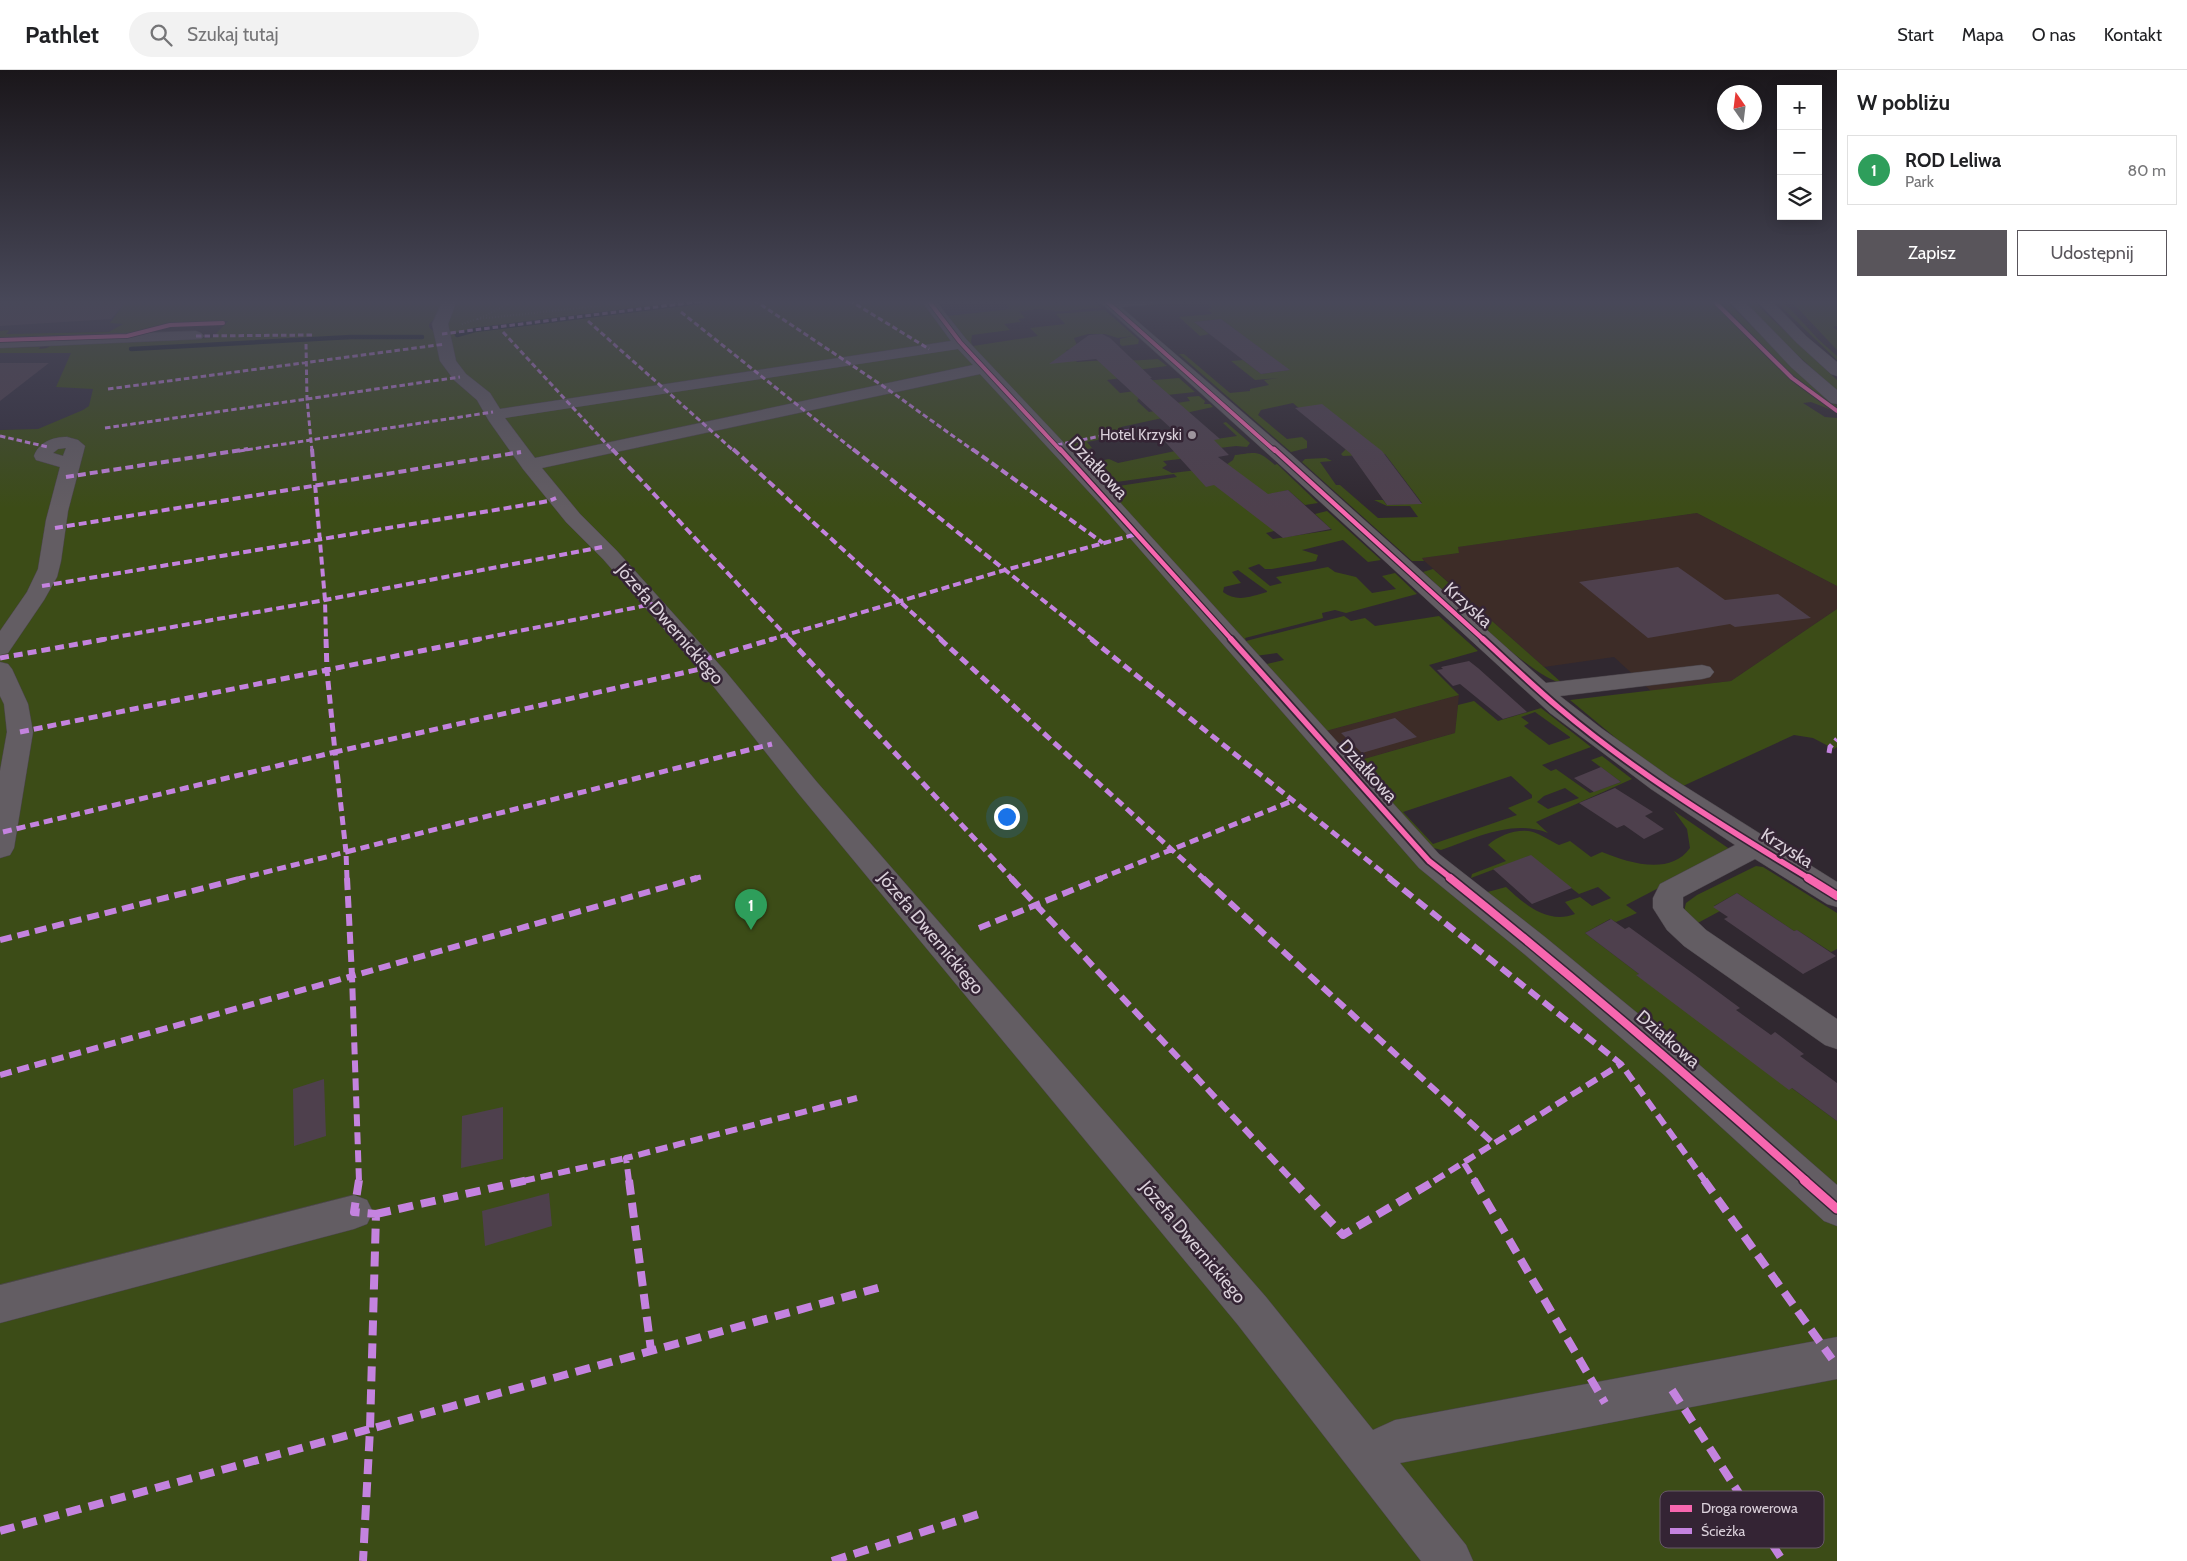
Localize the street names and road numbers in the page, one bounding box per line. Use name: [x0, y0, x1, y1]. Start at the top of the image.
street label: Działkowa: [1064, 432, 1133, 504]
street label: Józefa Dwernickiego: [611, 558, 729, 689]
street label: Krzyska: [1439, 578, 1497, 633]
street label: Działkowa: [1334, 735, 1402, 807]
street label: Krzyska: [1757, 823, 1817, 873]
street label: Józefa Dwernickiego: [873, 867, 989, 999]
street label: Działkowa: [1632, 1005, 1705, 1073]
street label: Józefa Dwernickiego: [1135, 1176, 1251, 1308]

